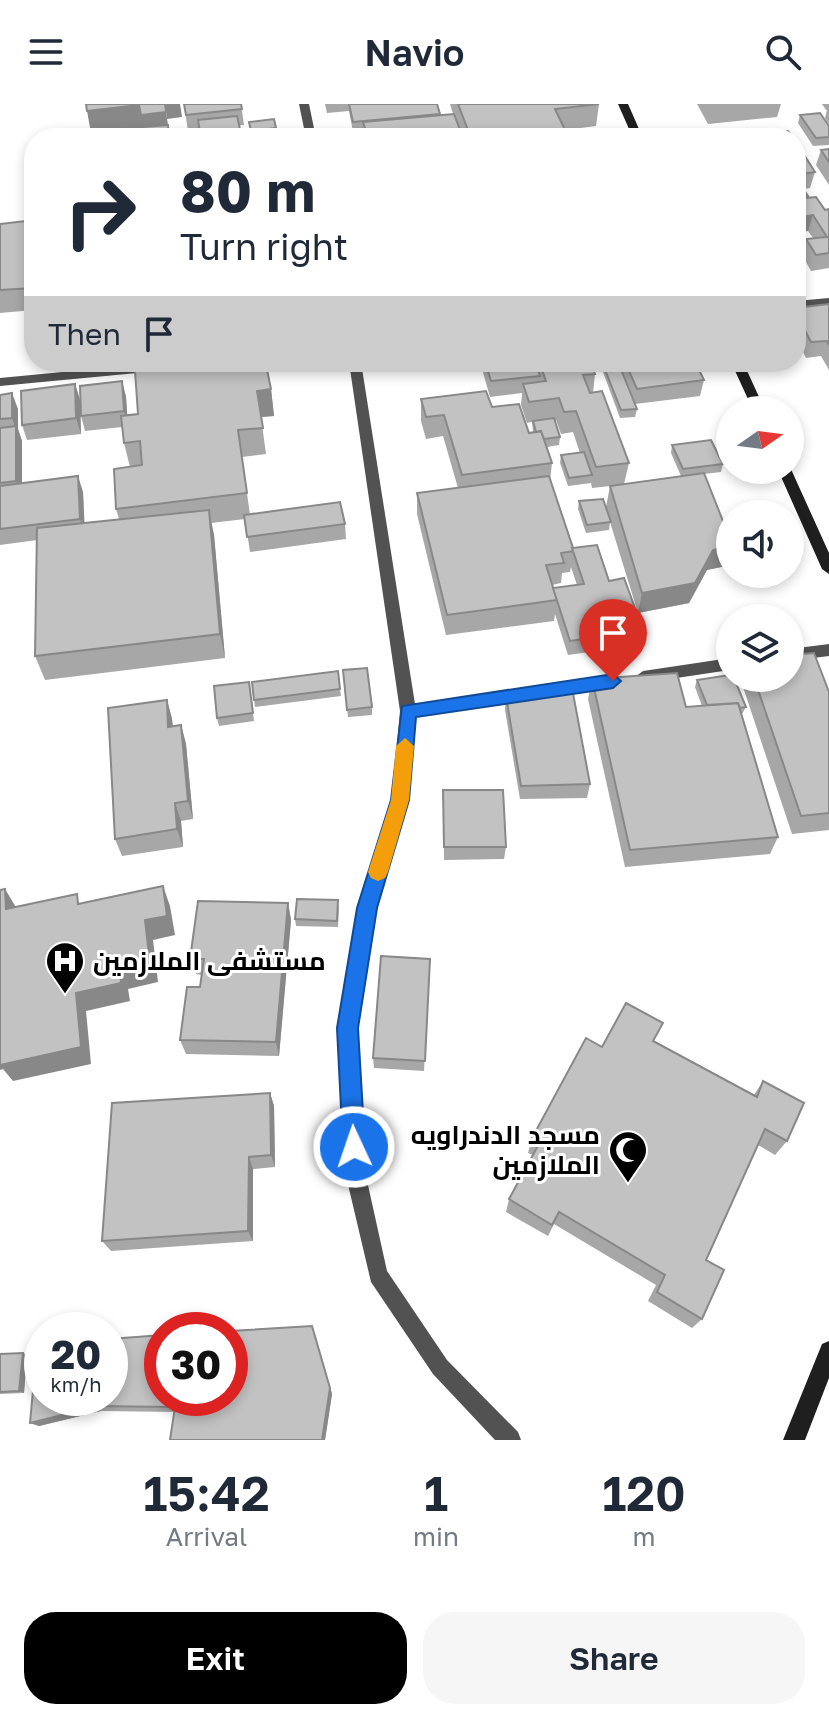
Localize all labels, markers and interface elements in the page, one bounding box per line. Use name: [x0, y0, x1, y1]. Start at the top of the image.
icon: menu: [24, 30, 68, 74]
icon: search: [761, 30, 805, 74]
text: Navio: [365, 31, 464, 74]
text: 80 m: [180, 157, 315, 224]
icon: right: [48, 160, 152, 264]
text: Turn right: [180, 225, 348, 268]
icon: arrive: [137, 312, 181, 356]
text: Then: [48, 316, 121, 352]
north arrow: [716, 396, 804, 484]
map controls: [716, 396, 804, 692]
button: sound: [716, 500, 804, 588]
pin: [579, 599, 647, 681]
button: layers: [716, 604, 804, 692]
icon: arrive: [591, 611, 635, 655]
hospital icon: مستشفى الملازمين: [44, 940, 86, 995]
place label: مستشفى الملازمين: [93, 945, 326, 977]
position arrow: [312, 1105, 396, 1189]
place label: مسجد الدندراويه الملازمين: [411, 1119, 600, 1181]
mosque icon: مسجد الدندراويه الملازمين: [607, 1129, 649, 1184]
speed limit sign: 30: [144, 1312, 248, 1416]
text: 20: [51, 1330, 101, 1378]
text: km/h: [51, 1372, 101, 1396]
text: 15:42: [143, 1464, 270, 1522]
text: 1: [424, 1464, 448, 1522]
text: 120: [602, 1464, 686, 1522]
text: Arrival: [166, 1521, 247, 1552]
text: min: [413, 1521, 459, 1552]
text: m: [632, 1521, 655, 1552]
button: Exit: [24, 1612, 407, 1704]
button: Share: [423, 1612, 805, 1704]

